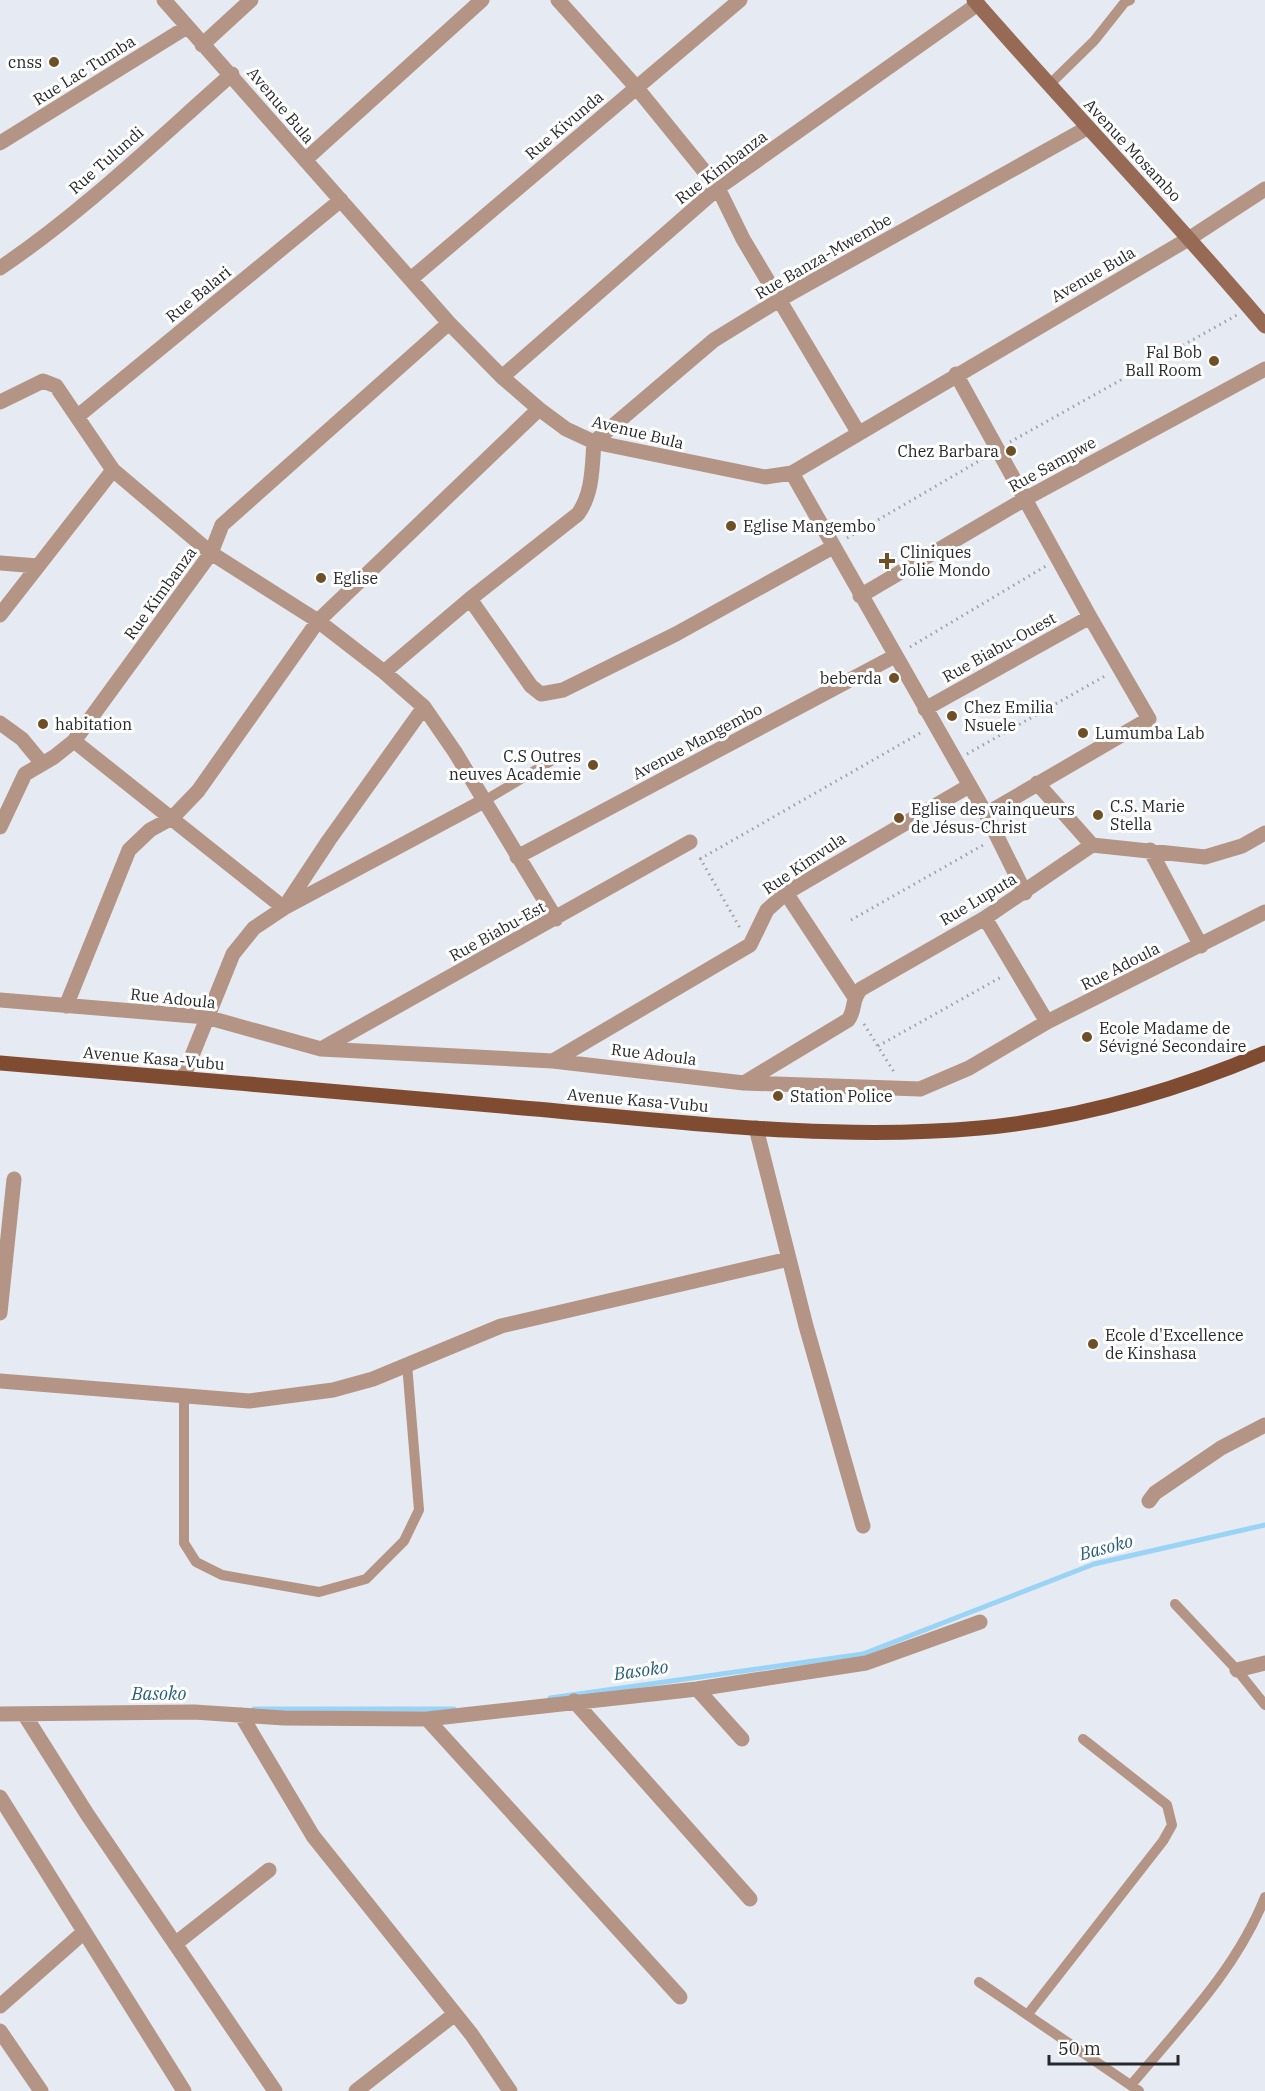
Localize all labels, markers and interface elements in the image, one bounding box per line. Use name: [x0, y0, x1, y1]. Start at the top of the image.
street label: Rue Lac Tumba: [29, 30, 139, 109]
place label: cnss: [8, 52, 42, 72]
marker: cnss: [47, 55, 61, 69]
street label: Avenue Bula: [243, 63, 319, 148]
street label: Rue Kivunda: [521, 86, 608, 164]
street label: Avenue Mosambo: [1080, 94, 1186, 206]
street label: Rue Tulundi: [65, 122, 147, 198]
street label: Rue Kimbanza: [671, 126, 771, 208]
street label: Rue Banza-Mwembe: [751, 209, 895, 303]
street label: Avenue Bula: [1047, 242, 1139, 306]
street label: Rue Balari: [161, 262, 235, 326]
place label: Fal Bob Ball Room: [1125, 342, 1202, 380]
marker: Fal Bob Ball Room: [1207, 354, 1221, 368]
street label: Avenue Bula: [590, 411, 686, 453]
street label: Rue Sampwe: [1005, 432, 1099, 496]
place label: Chez Barbara: [897, 441, 999, 461]
marker: Chez Barbara: [1004, 444, 1018, 458]
place label: Eglise Mangembo: [743, 516, 876, 536]
marker: Eglise Mangembo: [724, 519, 738, 533]
street label: Rue Kimbanza: [120, 542, 201, 643]
place label: Cliniques Jolie Mondo: [900, 542, 990, 580]
marker: Cliniques Jolie Mondo: [878, 552, 896, 570]
place label: Eglise: [333, 568, 378, 588]
marker: Eglise: [314, 571, 328, 585]
street label: Rue Biabu-Ouest: [939, 607, 1060, 686]
place label: beberda: [820, 668, 882, 688]
marker: beberda: [887, 671, 901, 685]
place label: Chez Emilia Nsuele: [964, 697, 1054, 735]
street label: Avenue Mangembo: [629, 698, 765, 784]
marker: Chez Emilia Nsuele: [945, 709, 959, 723]
place label: habitation: [55, 714, 132, 734]
marker: habitation: [36, 717, 50, 731]
place label: Lumumba Lab: [1095, 723, 1204, 743]
marker: Lumumba Lab: [1076, 726, 1090, 740]
place label: C.S Outres neuves Academie: [449, 746, 581, 784]
marker: C.S Outres neuves Academie: [586, 758, 600, 772]
place label: C.S. Marie Stella: [1110, 796, 1185, 834]
place label: Eglise des vainqueurs de Jésus-Christ: [911, 799, 1075, 837]
marker: C.S. Marie Stella: [1091, 808, 1105, 822]
marker: Eglise des vainqueurs de Jésus-Christ: [892, 811, 906, 825]
street label: Rue Kimvula: [759, 828, 850, 898]
street label: Rue Luputa: [936, 868, 1020, 930]
street label: Rue Biabu-Est: [446, 896, 549, 966]
street label: Rue Adoula: [1077, 937, 1163, 994]
street label: Rue Adoula: [129, 984, 217, 1012]
place label: Ecole Madame de Sévigné Secondaire: [1099, 1018, 1246, 1056]
marker: Ecole Madame de Sévigné Secondaire: [1080, 1030, 1094, 1044]
street label: Rue Adoula: [610, 1039, 698, 1069]
street label: Avenue Kasa-Vubu: [82, 1042, 226, 1074]
street label: Avenue Kasa-Vubu: [566, 1084, 710, 1116]
place label: Station Police: [790, 1086, 893, 1106]
marker: Station Police: [771, 1089, 785, 1103]
place label: Ecole d'Excellence de Kinshasa: [1105, 1325, 1244, 1363]
marker: Ecole d'Excellence de Kinshasa: [1086, 1337, 1100, 1351]
water label: Basoko: [1076, 1529, 1136, 1565]
water label: Basoko: [611, 1655, 670, 1685]
water label: Basoko: [131, 1682, 187, 1705]
scale bar: [1049, 2028, 1178, 2066]
text: 50 m: [1058, 2037, 1101, 2060]

